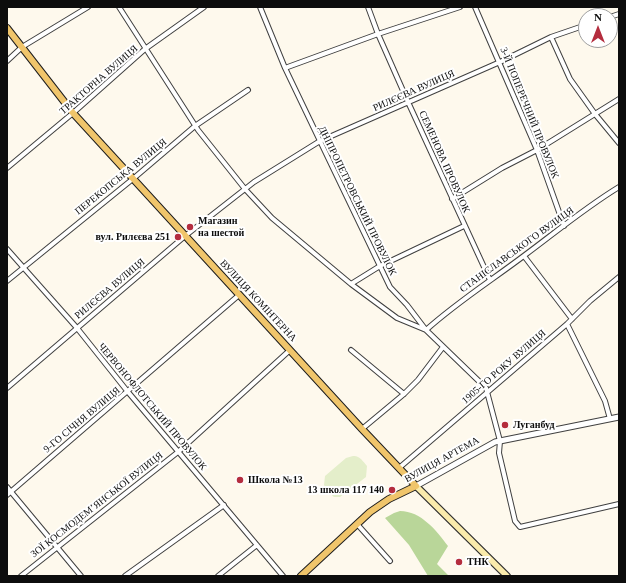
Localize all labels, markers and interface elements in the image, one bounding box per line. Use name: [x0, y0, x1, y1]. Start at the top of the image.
north arrow: [578, 8, 618, 48]
text: N: [594, 11, 602, 23]
street label: ТРАКТОРНА ВУЛИЦЯ: [57, 43, 141, 117]
street label: 3-Й ПОПЕРЕЧНИЙ ПРОВУЛОК: [497, 45, 561, 181]
street label: РИЛЄЄВА ВУЛИЦЯ: [371, 68, 457, 114]
street label: СЕМЕНОВА ПРОВУЛОК: [416, 109, 472, 215]
street label: ДНІПРОПЕТРОВСЬКИЙ ПРОВУЛОК: [315, 124, 399, 278]
street label: ПЕРЕКОПСЬКА ВУЛИЦЯ: [73, 136, 169, 218]
street label: СТАНІСЛАВСЬКОГО ВУЛИЦЯ: [458, 205, 576, 295]
place label: Магазин на шестой: [198, 215, 244, 238]
marker: Магазин на шестой: [185, 222, 195, 232]
place label: вул. Рилєєва 251: [96, 231, 170, 243]
marker: вул. Рилєєва 251: [173, 232, 183, 242]
street label: РИЛЄЄВА ВУЛИЦЯ: [72, 256, 148, 322]
street label: ВУЛИЦЯ КОМІНТЕРНА: [217, 258, 299, 344]
street label: 1905-ГО РОКУ ВУЛИЦЯ: [460, 327, 548, 407]
street label: ЧЕРВОНОФЛОТСЬКИЙ ПРОВУЛОК: [95, 341, 209, 473]
street label: 9-ГО СІЧНЯ ВУЛИЦЯ: [41, 384, 123, 456]
place label: Луганбуд: [513, 419, 555, 431]
marker: Луганбуд: [500, 420, 510, 430]
street label: ВУЛИЦЯ АРТЕМА: [403, 435, 481, 485]
street label: ЗОЇ КОСМОДЕМ’ЯНСЬКОЇ ВУЛИЦЯ: [28, 450, 166, 560]
place label: Школа №13: [248, 474, 303, 486]
marker: Школа №13: [235, 475, 245, 485]
place label: 13 школа 117 140: [308, 484, 384, 496]
marker: 13 школа 117 140: [387, 485, 397, 495]
place label: ТНК: [467, 556, 489, 568]
marker: ТНК: [454, 557, 464, 567]

